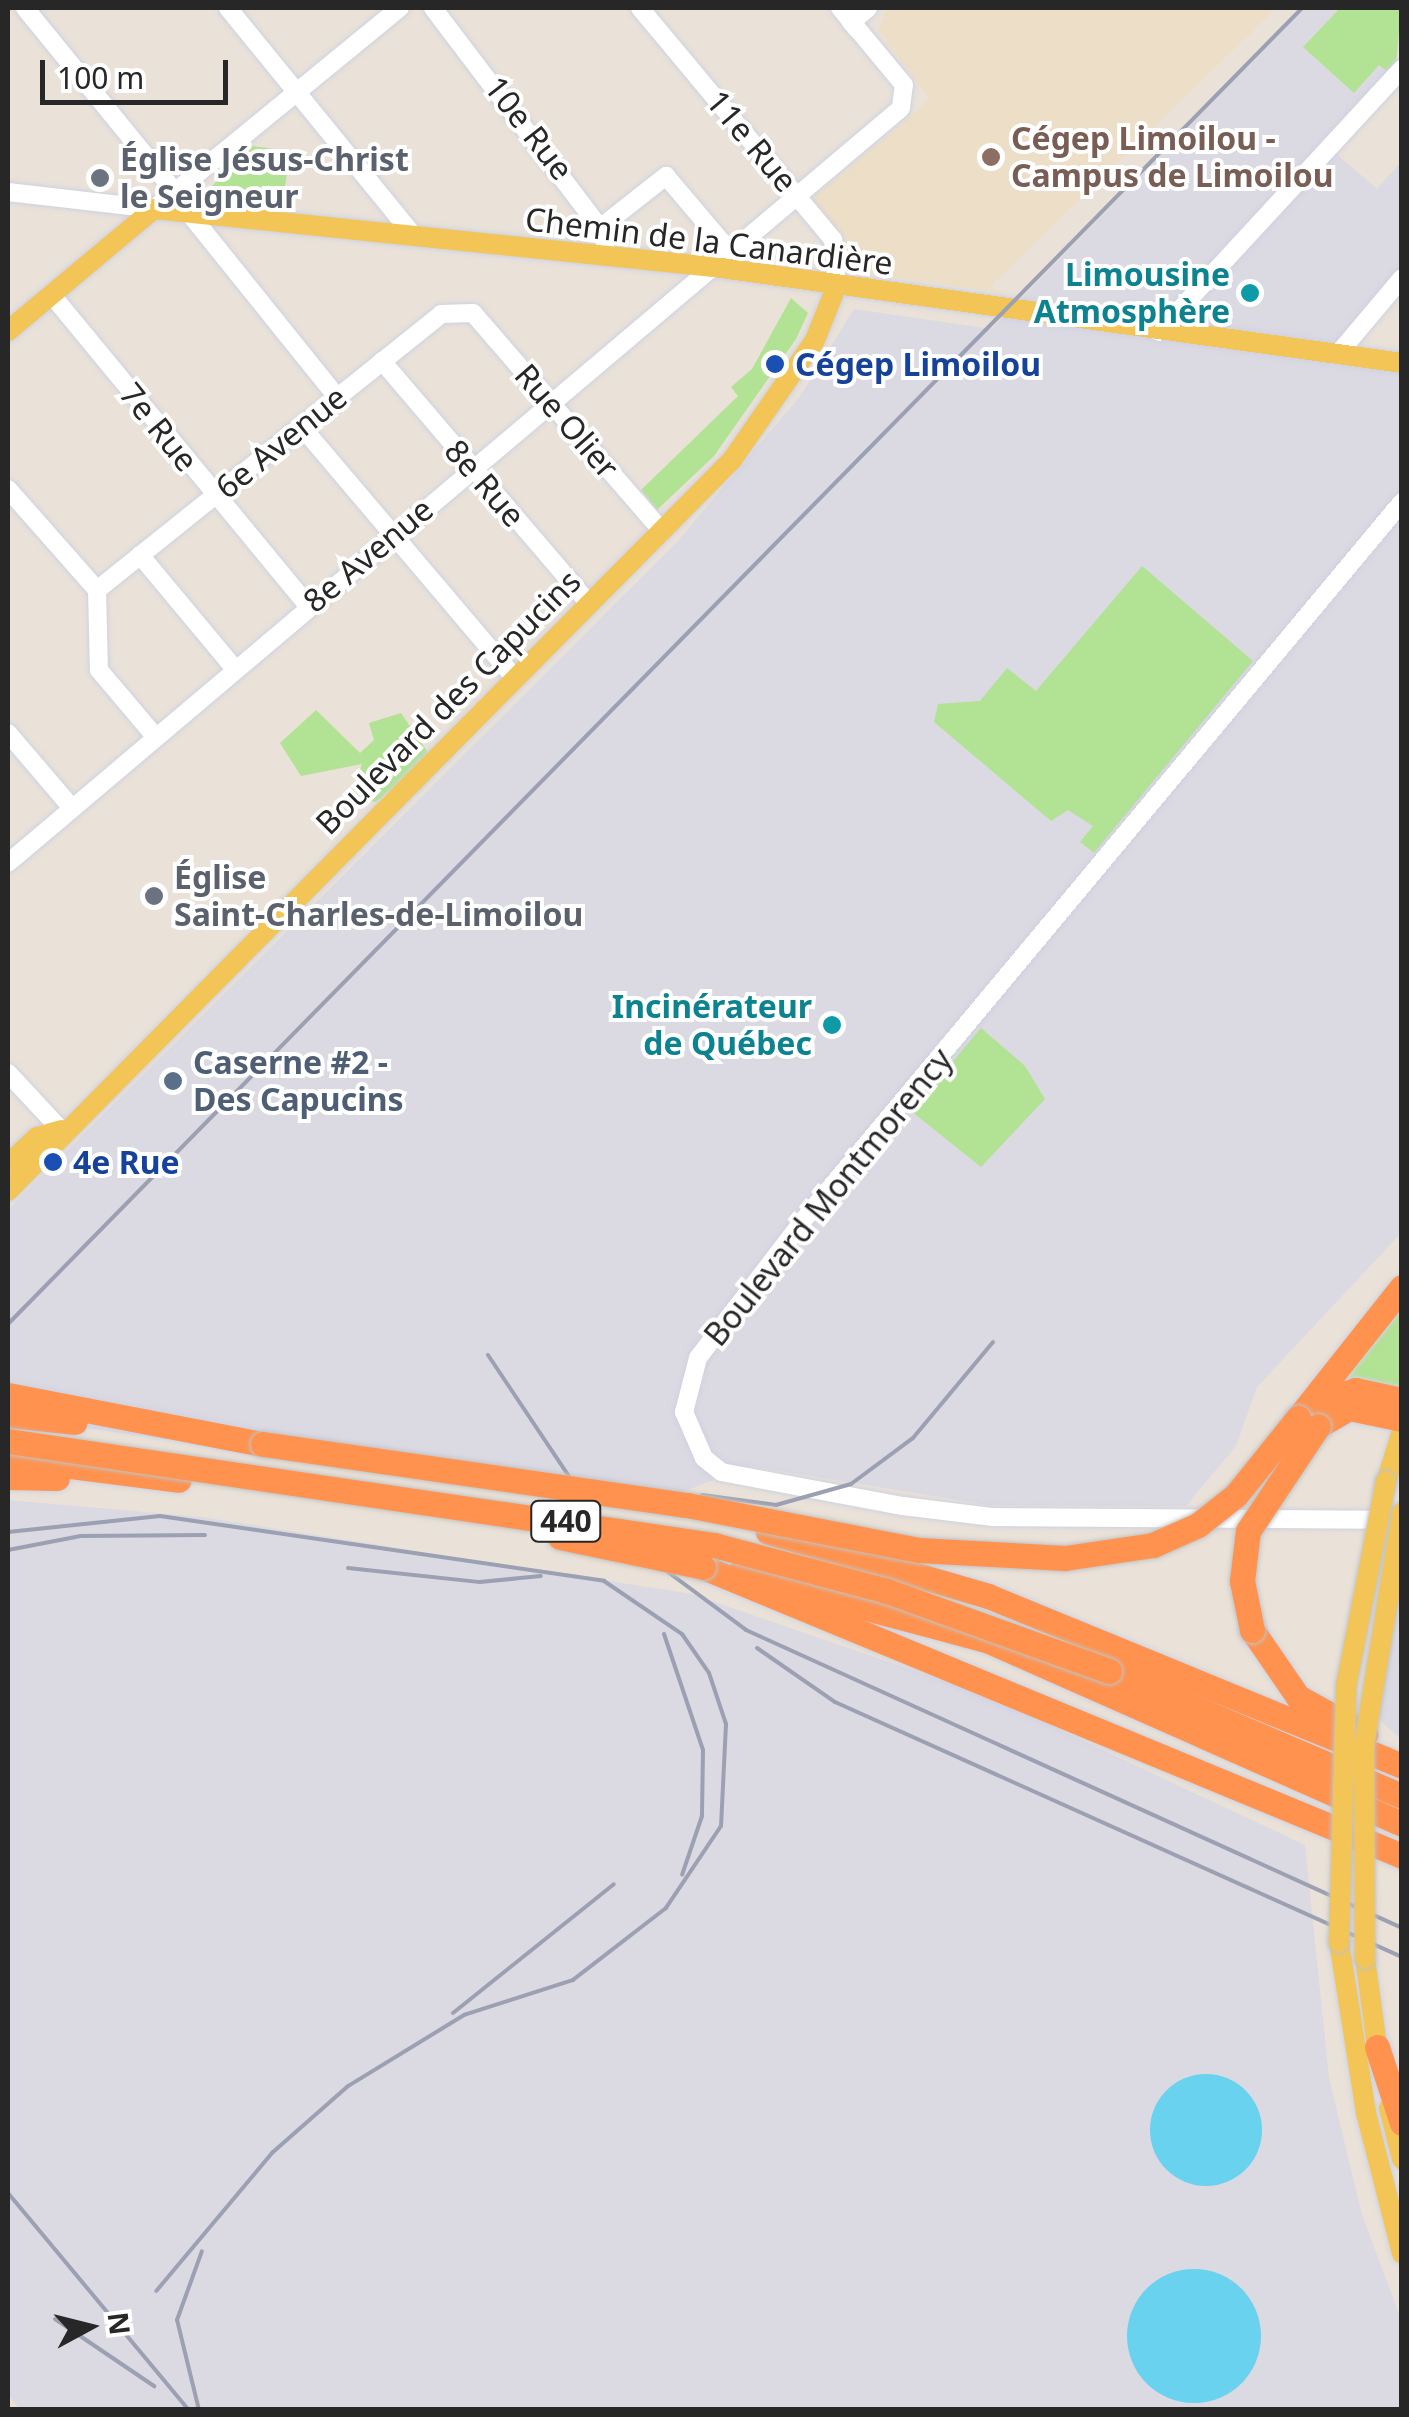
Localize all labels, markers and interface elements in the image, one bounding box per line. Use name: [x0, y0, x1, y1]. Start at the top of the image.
scale bar: [45, 40, 232, 102]
text: 100 m: [57, 57, 144, 98]
street label: 10e Rue: [477, 69, 581, 187]
street label: 11e Rue: [698, 82, 806, 200]
place label: Cégep Limoilou - Campus de Limoilou: [1011, 120, 1334, 195]
place label: Église Jésus-Christ le Seigneur: [120, 141, 409, 216]
marker: Cégep Limoilou - Campus de Limoilou: [980, 146, 1002, 168]
marker: Église Jésus-Christ le Seigneur: [89, 167, 111, 189]
street label: Chemin de la Canardière: [523, 199, 895, 283]
place label: Limousine Atmosphère: [1034, 256, 1230, 331]
marker: Limousine Atmosphère: [1239, 282, 1261, 304]
place label: Cégep Limoilou: [795, 345, 1041, 383]
marker: Cégep Limoilou: [764, 353, 786, 375]
street label: Rue Olier: [507, 356, 627, 486]
street label: 7e Rue: [112, 375, 206, 479]
street label: 6e Avenue: [208, 378, 354, 506]
street label: 8e Rue: [437, 432, 533, 534]
street label: 8e Avenue: [296, 490, 440, 620]
street label: Boulevard des Capucins: [308, 562, 588, 842]
place label: Église Saint-Charles-de-Limoilou: [174, 859, 583, 934]
marker: Église Saint-Charles-de-Limoilou: [143, 885, 165, 907]
place label: Incinérateur de Québec: [612, 988, 812, 1063]
marker: Incinérateur de Québec: [821, 1014, 843, 1036]
street label: Boulevard Montmorency: [696, 1041, 960, 1353]
place label: Caserne #2 - Des Capucins: [193, 1044, 404, 1119]
marker: Caserne #2 - Des Capucins: [162, 1070, 184, 1092]
place label: 4e Rue: [73, 1143, 180, 1181]
marker: 4e Rue: [42, 1151, 64, 1173]
road number: 440: [528, 1496, 604, 1546]
north arrow: [40, 2277, 140, 2377]
text: N: [100, 2310, 140, 2337]

